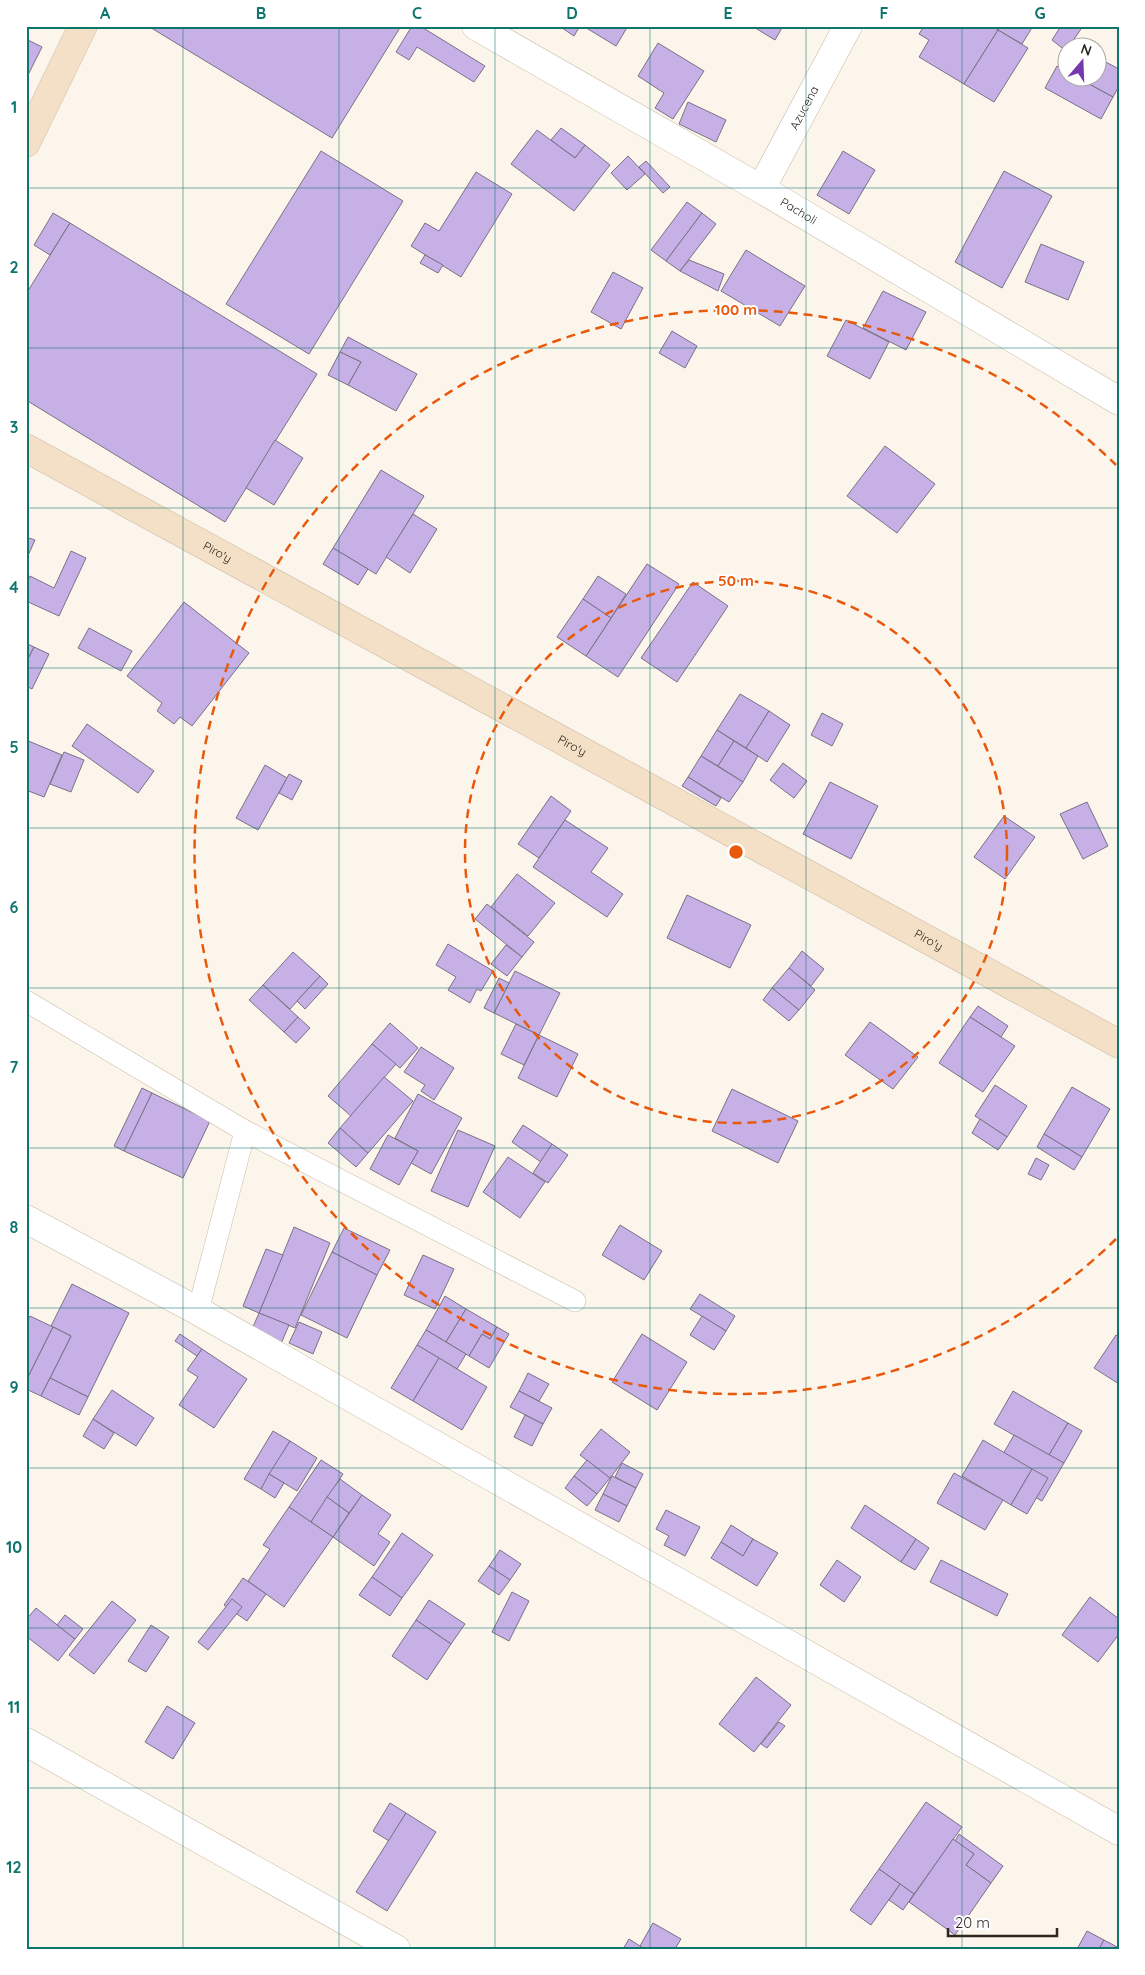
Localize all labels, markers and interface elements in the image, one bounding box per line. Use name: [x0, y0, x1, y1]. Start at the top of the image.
text: A: [100, 3, 111, 23]
text: B: [256, 3, 266, 23]
text: C: [412, 3, 422, 23]
text: D: [566, 3, 578, 23]
text: E: [723, 3, 733, 23]
text: F: [880, 3, 889, 23]
text: G: [1034, 3, 1046, 23]
north arrow: [1058, 38, 1108, 88]
text: N: [1078, 40, 1094, 60]
street label: Azucena: [786, 83, 822, 132]
text: 1: [11, 97, 17, 117]
street label: Pacholi: [778, 194, 820, 227]
text: 2: [9, 257, 19, 277]
text: 100 m: [715, 300, 757, 319]
text: 3: [10, 417, 18, 437]
street label: Piro'y: [201, 538, 235, 566]
text: 50 m: [718, 571, 754, 590]
text: 4: [9, 577, 19, 597]
street label: Piro'y: [555, 731, 589, 759]
text: 5: [9, 737, 19, 757]
centre of rings: [727, 843, 745, 861]
text: 6: [10, 897, 19, 917]
street label: Piro'y: [912, 926, 946, 954]
text: 7: [10, 1057, 19, 1077]
text: 8: [10, 1217, 19, 1237]
text: 9: [9, 1377, 19, 1397]
text: 10: [6, 1537, 22, 1557]
text: 11: [8, 1697, 20, 1717]
text: 12: [6, 1857, 22, 1877]
scale bar: [948, 1905, 1056, 1937]
text: 20 m: [955, 1913, 990, 1932]

